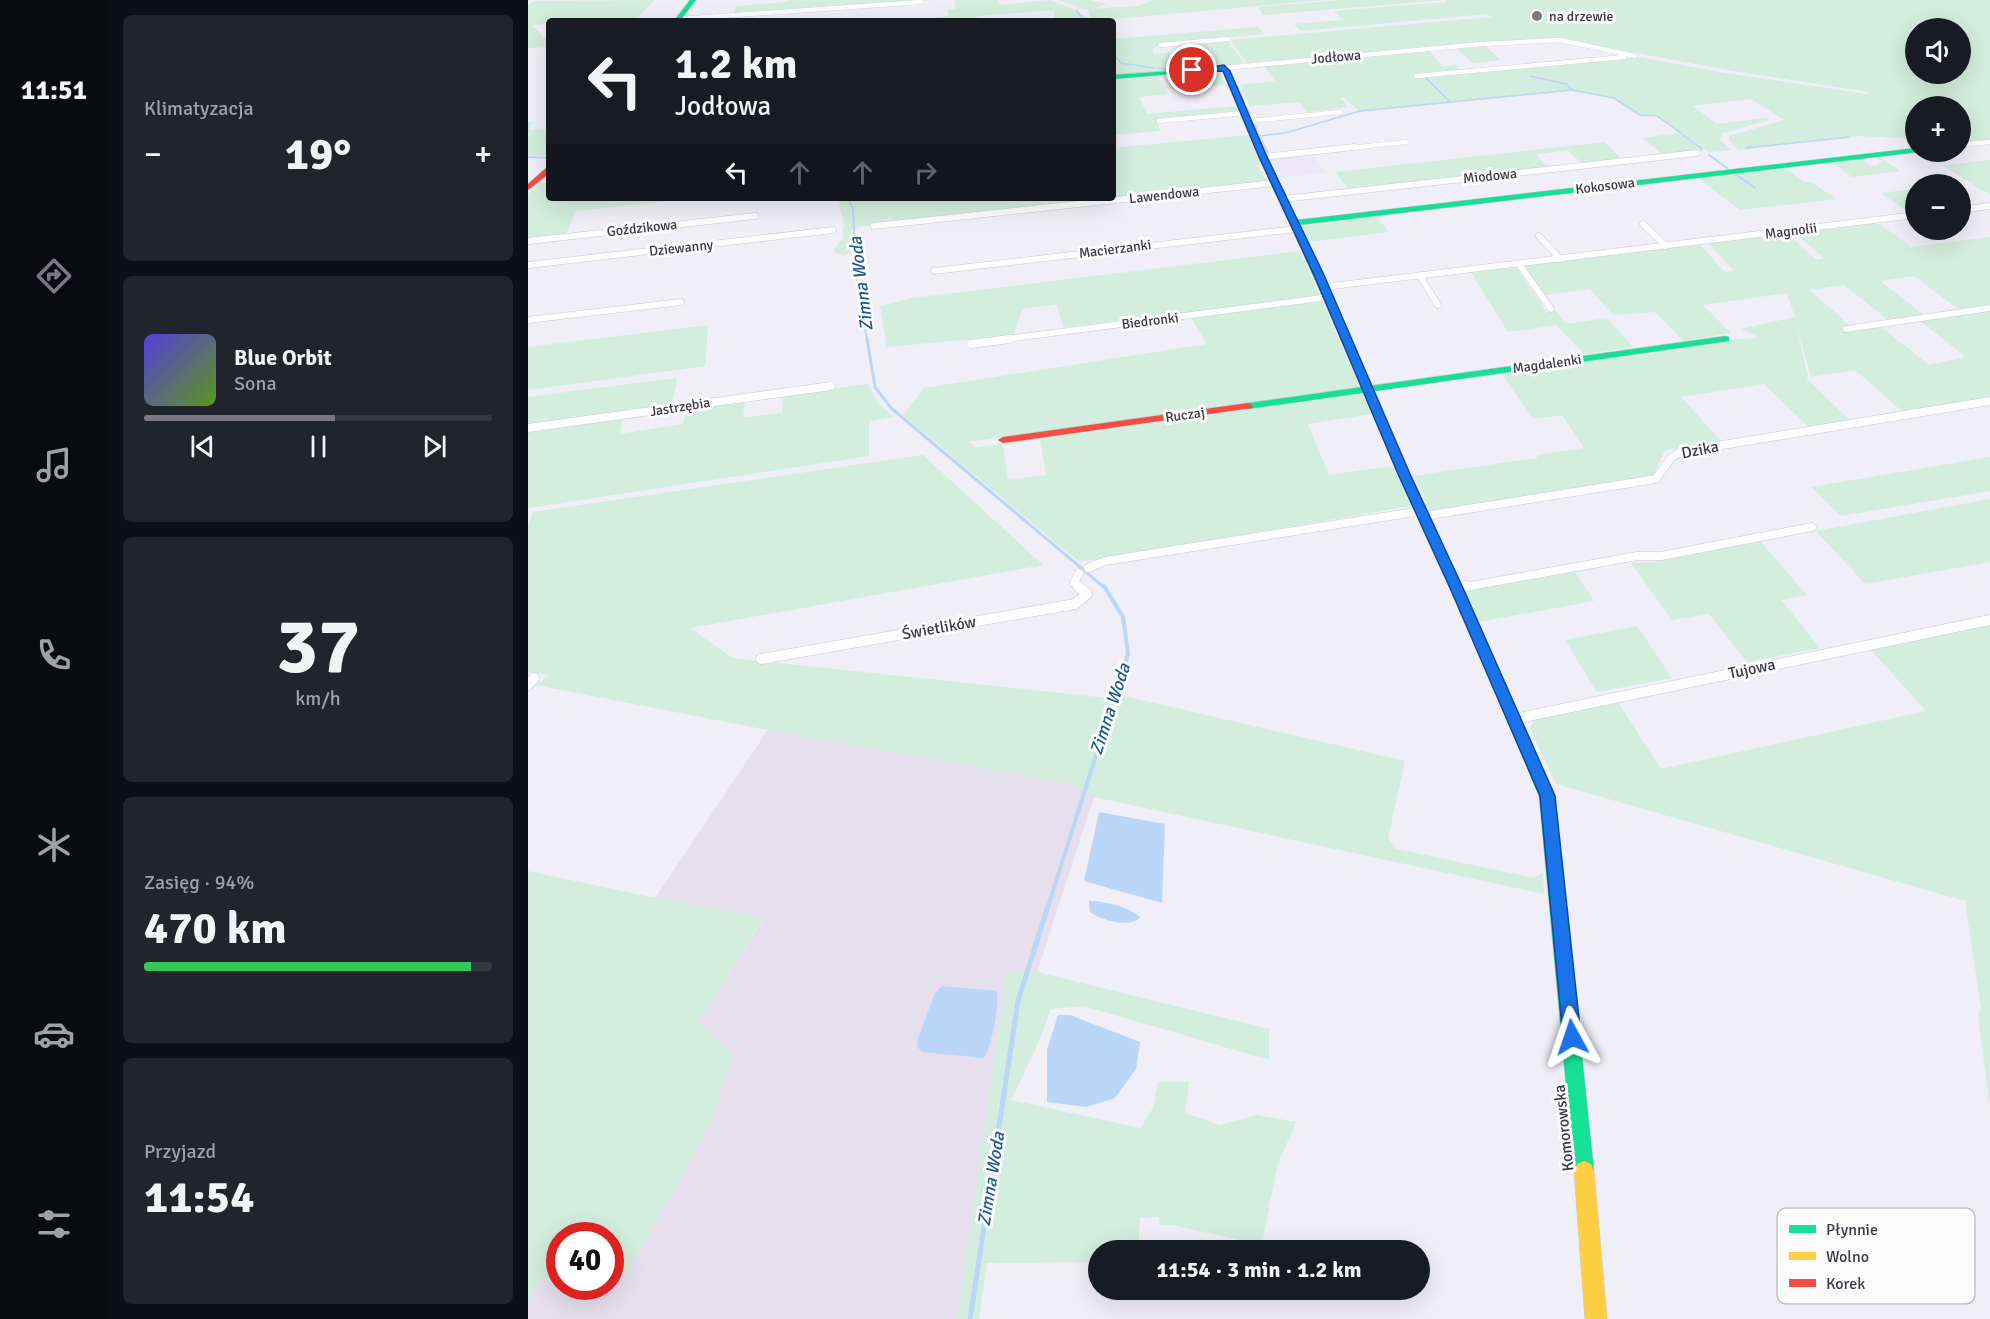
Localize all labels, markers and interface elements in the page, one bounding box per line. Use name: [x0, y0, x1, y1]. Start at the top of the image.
place label: na drzewie: [1549, 8, 1613, 25]
marker: na drzewie: [1530, 9, 1544, 23]
map controls: [1905, 18, 1971, 240]
button: sound: [1905, 18, 1971, 84]
text: 1.2 km: [675, 39, 798, 90]
icon: left: [576, 42, 654, 120]
pin: [1166, 44, 1217, 95]
street label: Jodłowa: [1310, 46, 1362, 68]
icon: arrive: [1175, 53, 1208, 86]
text: 11:51: [21, 74, 87, 107]
text: Jodłowa: [675, 90, 771, 123]
text: Klimatyzacja: [144, 96, 254, 121]
button: +: [1905, 96, 1971, 162]
text: 19°: [285, 127, 351, 182]
text: −: [144, 134, 162, 175]
text: +: [474, 134, 492, 175]
icon: left: [720, 156, 753, 189]
icon: ahead: [783, 156, 816, 189]
icon: ahead: [846, 156, 879, 189]
icon: right: [909, 156, 942, 189]
street label: Miodowa: [1462, 165, 1518, 187]
street label: Kokosowa: [1574, 174, 1636, 198]
button: −: [1905, 174, 1971, 240]
street label: Lawendowa: [1128, 183, 1200, 207]
street label: Goździkowa: [606, 216, 678, 240]
street label: Magnolii: [1764, 219, 1818, 243]
water label: Zimna Woda: [844, 235, 878, 332]
street label: Dziewanny: [648, 236, 714, 260]
street label: Macierzanki: [1078, 236, 1152, 262]
icon: directions: [33, 255, 75, 297]
street label: Biedronki: [1121, 309, 1179, 333]
text: Blue Orbit: [234, 344, 332, 371]
street label: Magdalenki: [1511, 351, 1583, 377]
text: Sona: [234, 371, 277, 396]
street label: Jastrzębia: [649, 394, 711, 420]
street label: Ruczaj: [1164, 404, 1206, 426]
icon: previous: [186, 430, 219, 463]
icon: pause: [302, 430, 335, 463]
icon: next: [418, 430, 451, 463]
street label: Dzika: [1680, 437, 1720, 463]
icon: music: [33, 444, 75, 486]
text: 37: [276, 599, 360, 695]
street label: Świetlików: [900, 612, 978, 644]
icon: phone: [33, 634, 75, 676]
street label: Tujowa: [1727, 654, 1777, 684]
water label: Zimna Woda: [1085, 660, 1135, 758]
text: km/h: [295, 686, 341, 711]
icon: climate: [33, 824, 75, 866]
text: Zasięg · 94%: [144, 870, 254, 895]
text: 470 km: [144, 901, 287, 956]
position arrow: [1540, 1005, 1604, 1069]
icon: car: [33, 1013, 75, 1055]
street label: Komorowska: [1550, 1084, 1578, 1172]
water label: Zimna Woda: [973, 1130, 1009, 1228]
text: Przyjazd: [144, 1139, 216, 1164]
text: 11:54: [144, 1170, 254, 1225]
icon: filters: [33, 1203, 75, 1245]
legend: [1777, 1208, 1975, 1304]
text: Płynnie: [1826, 1220, 1878, 1240]
speed limit sign: 40: [546, 1222, 624, 1300]
text: Wolno: [1826, 1247, 1869, 1267]
text: 11:54 · 3 min · 1.2 km: [1156, 1256, 1362, 1283]
text: Korek: [1826, 1274, 1865, 1294]

